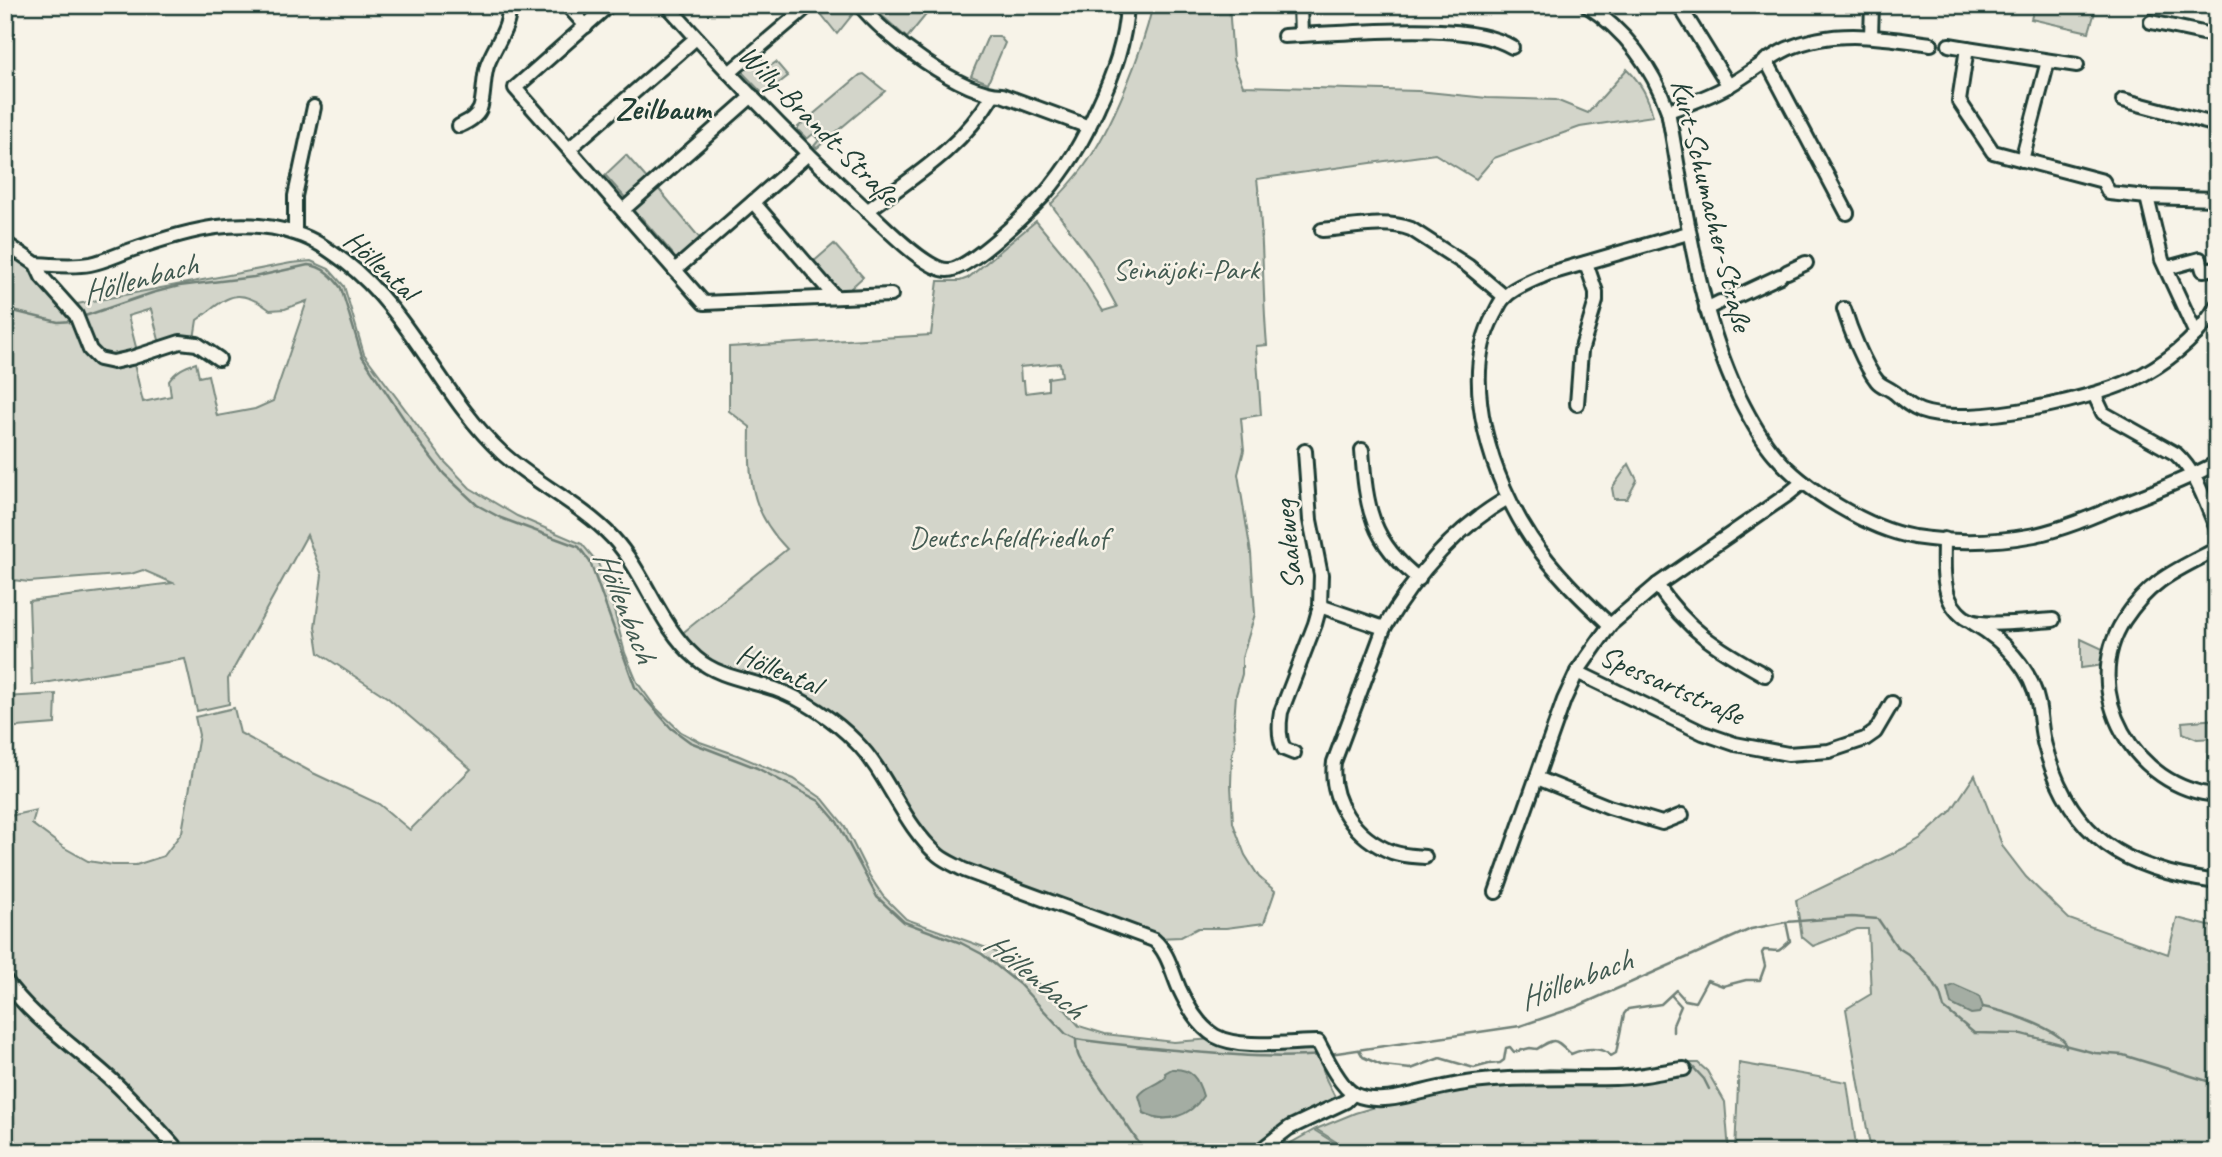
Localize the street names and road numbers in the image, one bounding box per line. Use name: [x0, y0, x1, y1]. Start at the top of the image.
street label: Willy-Brandt-Straße: [730, 36, 909, 215]
street label: Kurt-Schumacher-Straße: [1662, 75, 1762, 337]
street label: Höllental: [336, 221, 430, 312]
street label: Saaleweg: [1264, 496, 1312, 592]
street label: Höllental: [731, 634, 831, 706]
street label: Spessartstraße: [1594, 636, 1752, 735]

